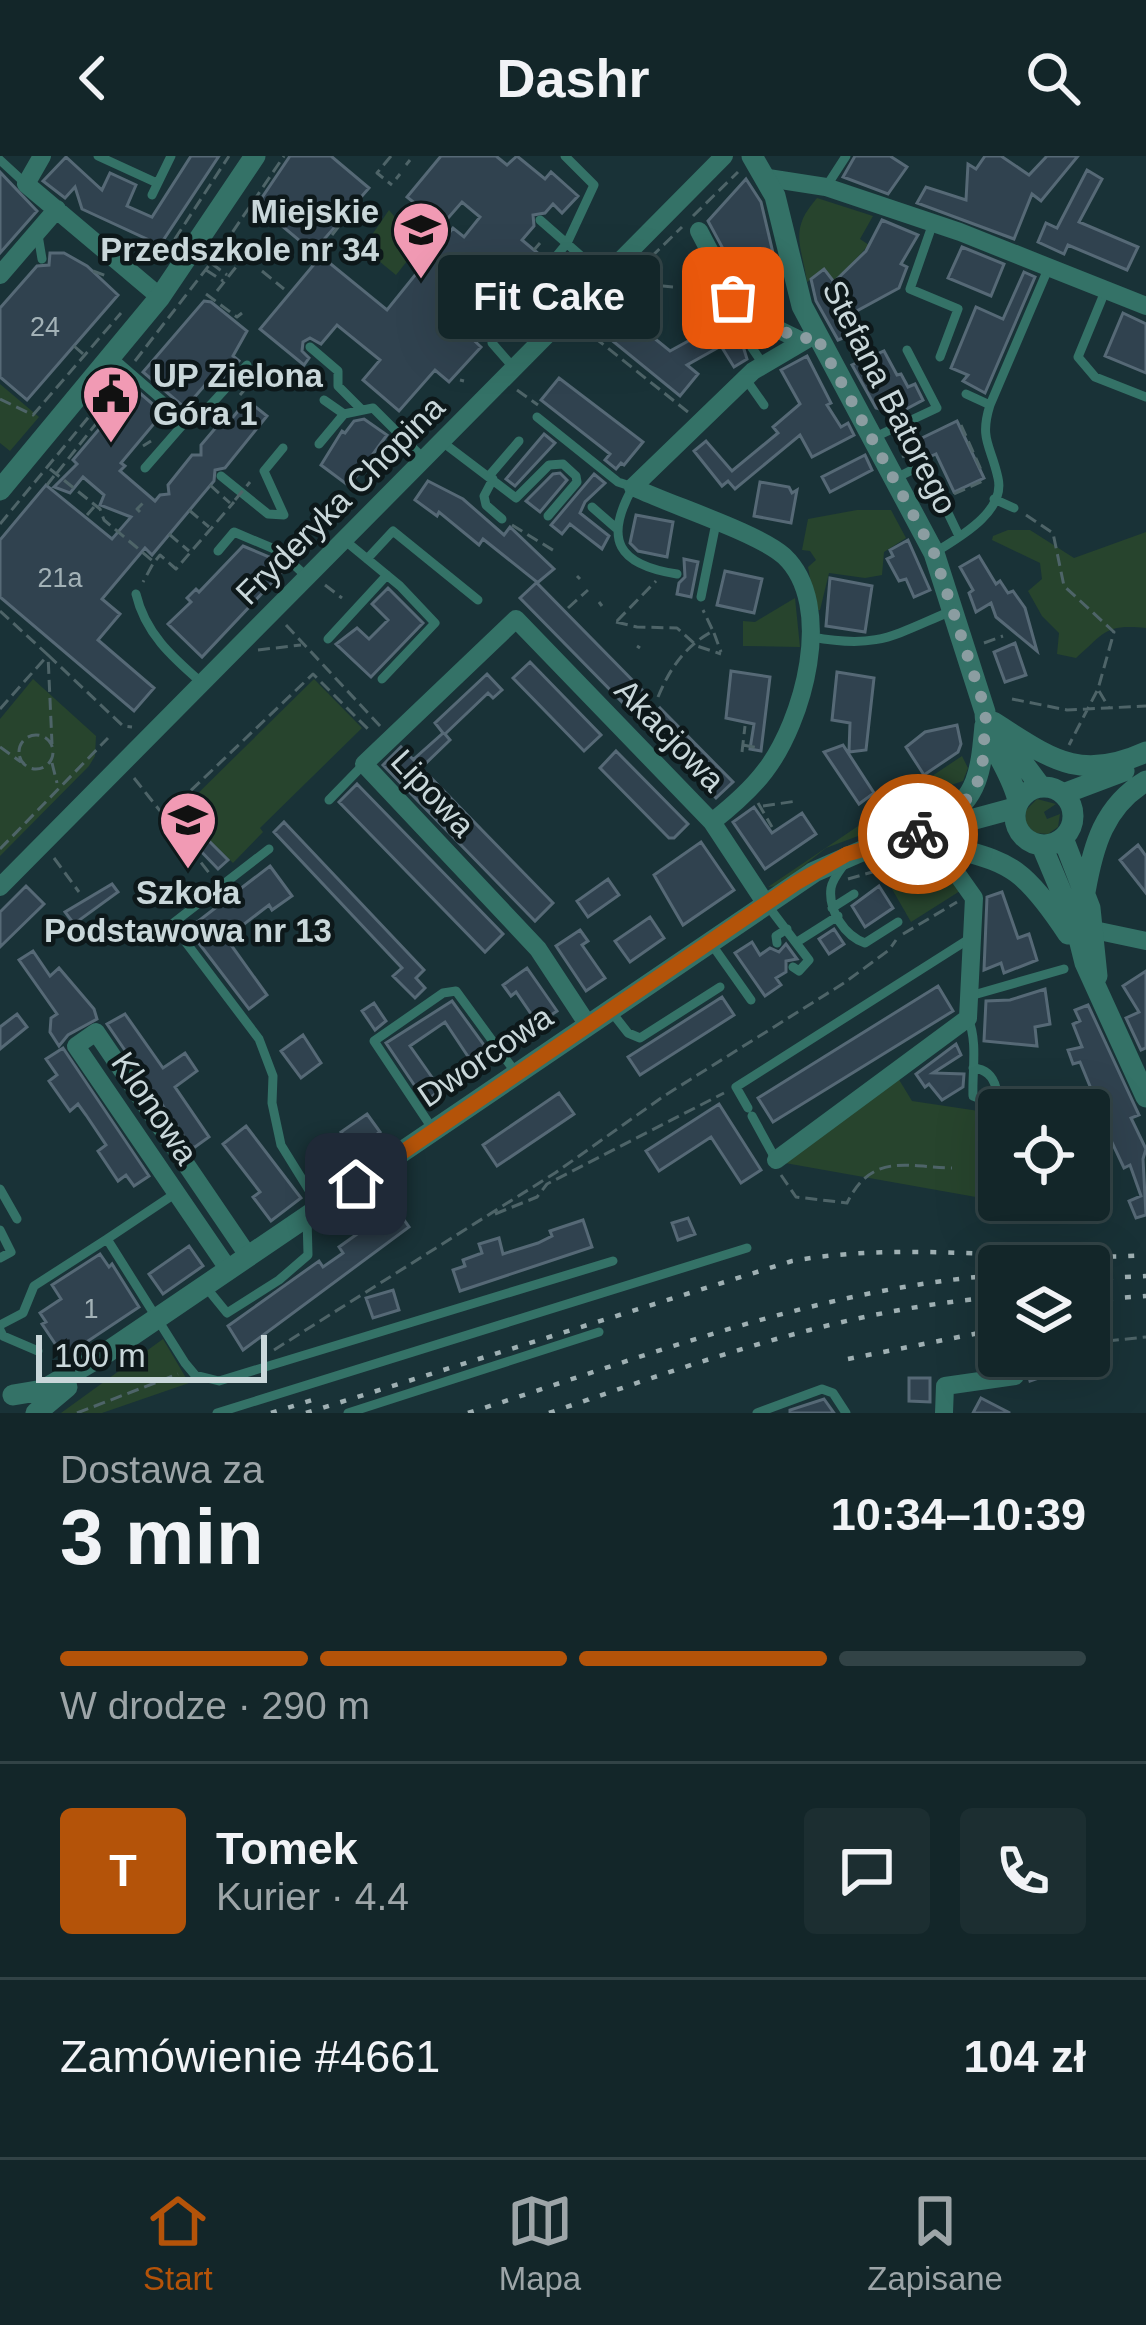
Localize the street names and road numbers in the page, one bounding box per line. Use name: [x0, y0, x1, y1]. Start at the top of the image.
street label: Stefana Batorego: [815, 274, 965, 520]
street label: Fryderyka Chopina: [228, 388, 452, 612]
street label: Akacjowa: [608, 671, 733, 799]
street label: Lipowa: [384, 742, 483, 844]
street label: Dworcowa: [411, 997, 560, 1114]
street label: Klonowa: [104, 1045, 206, 1171]

